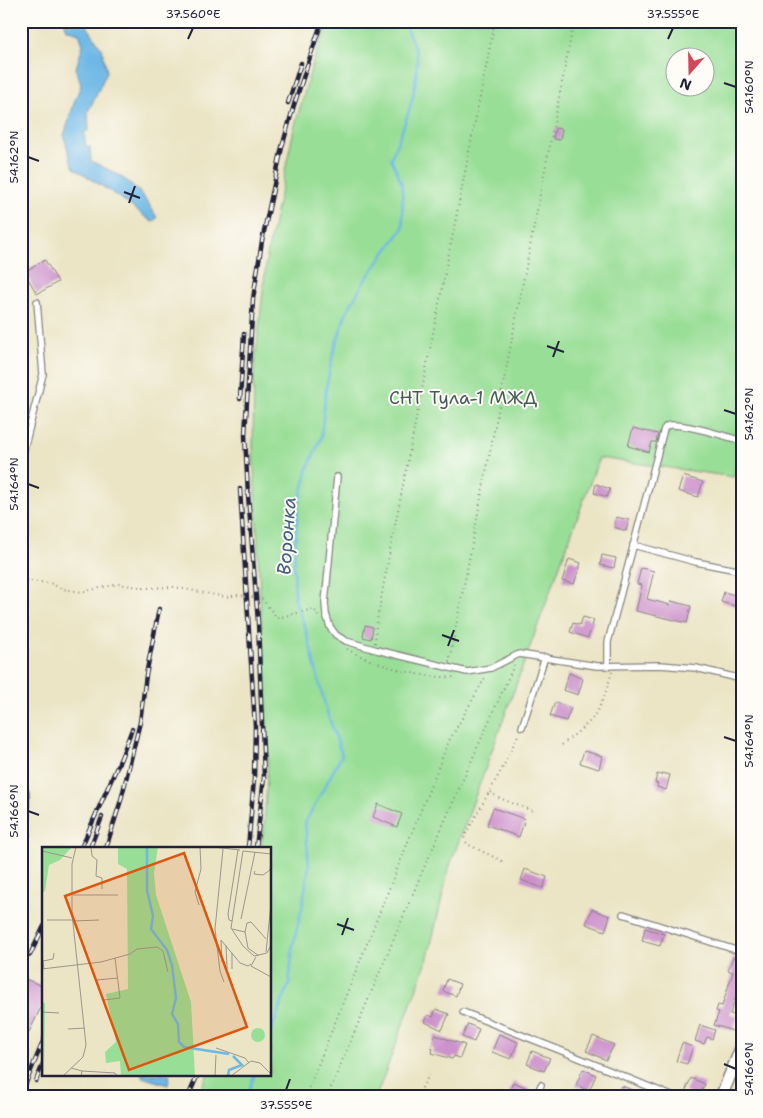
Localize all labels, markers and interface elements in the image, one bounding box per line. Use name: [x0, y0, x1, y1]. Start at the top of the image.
text: 37.560°E: [165, 6, 221, 22]
text: 37.555°E: [647, 6, 699, 22]
north arrow: [666, 48, 716, 98]
text: 54.160°N: [741, 60, 757, 114]
text: N: [677, 74, 694, 95]
text: 54.162°N: [6, 130, 22, 184]
park label: СНТ Тула-1 МЖД: [389, 386, 538, 410]
text: 54.162°N: [741, 387, 757, 441]
text: 54.164°N: [6, 457, 22, 511]
water label: Воронка: [271, 496, 302, 576]
text: 54.164°N: [741, 714, 757, 768]
text: 54.166°N: [6, 784, 22, 838]
inset map: [42, 847, 271, 1076]
text: 54.166°N: [741, 1042, 757, 1096]
text: 37.555°E: [260, 1097, 312, 1113]

